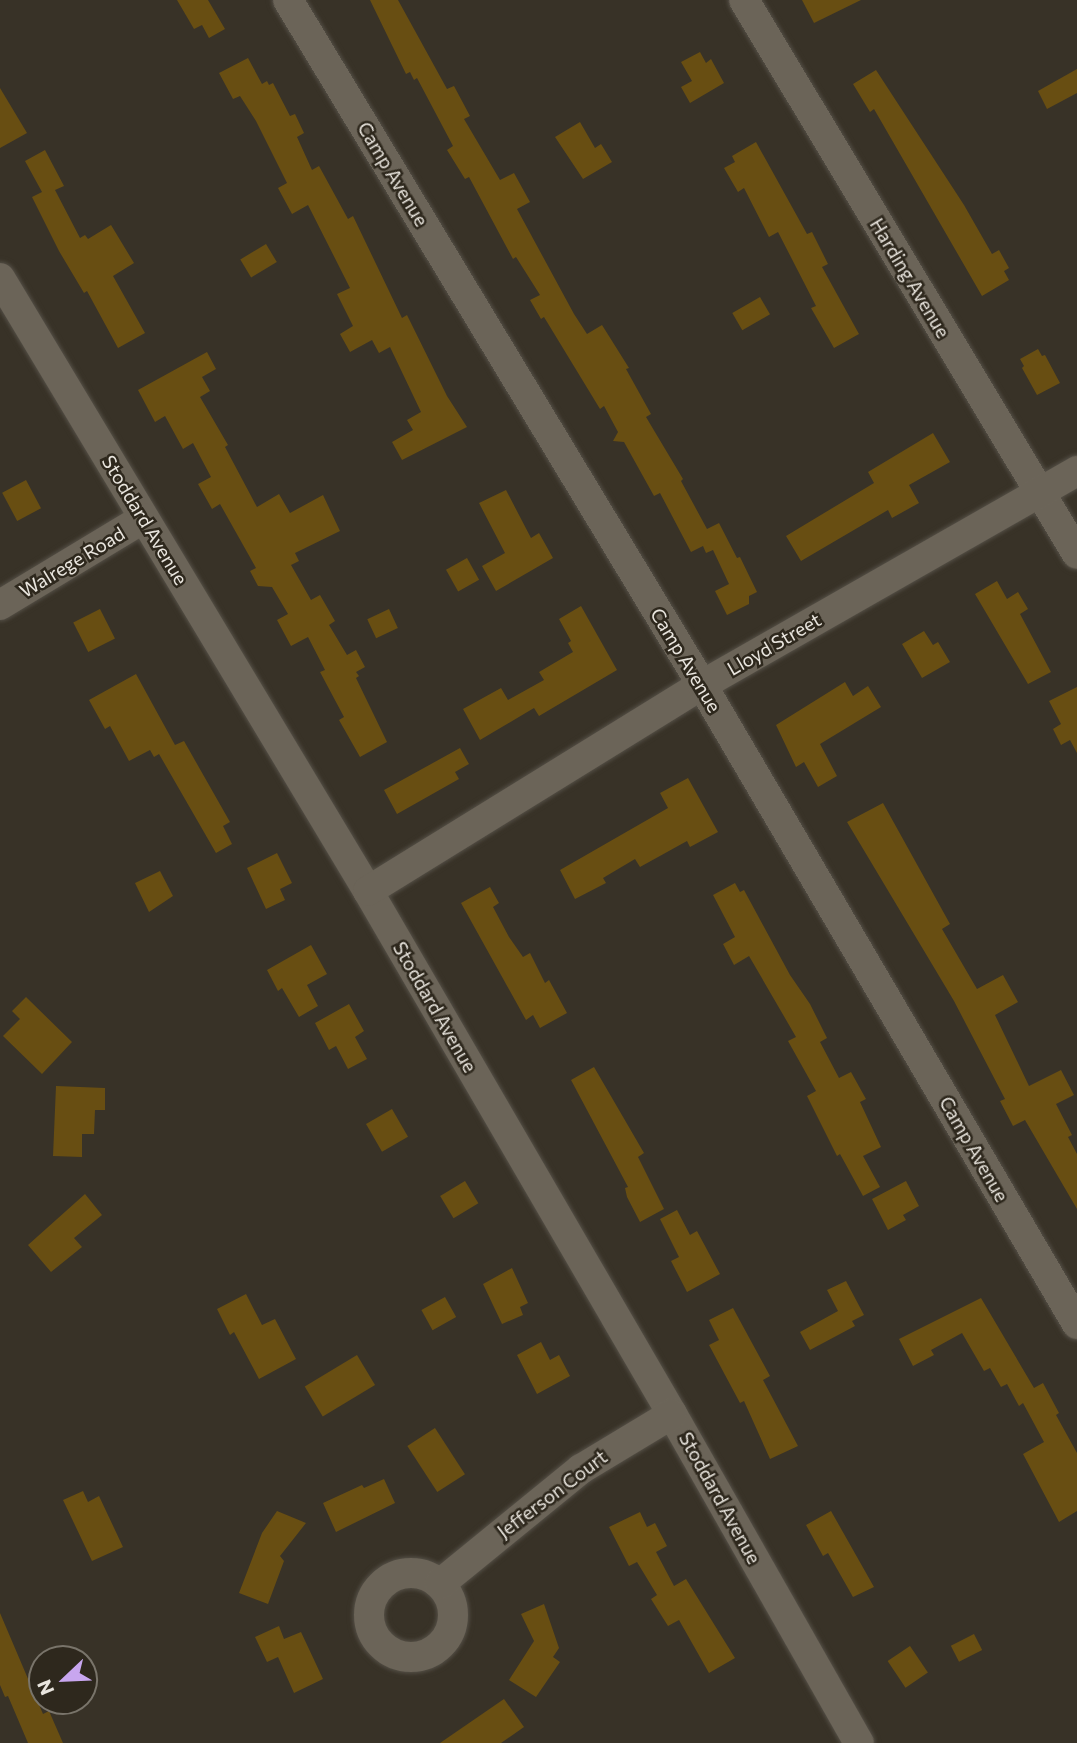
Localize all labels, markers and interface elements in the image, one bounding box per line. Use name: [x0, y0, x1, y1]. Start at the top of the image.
street label: Camp Avenue: [353, 118, 433, 230]
street label: Harding Avenue: [865, 214, 955, 342]
street label: Stoddard Avenue: [97, 451, 193, 589]
street label: Walrege Road: [15, 522, 129, 602]
street label: Camp Avenue: [646, 604, 726, 716]
street label: Lloyd Street: [723, 608, 825, 680]
street label: Stoddard Avenue: [388, 938, 482, 1076]
street label: Camp Avenue: [935, 1092, 1013, 1206]
street label: Stoddard Avenue: [674, 1428, 766, 1568]
street label: Jefferson Court: [493, 1445, 611, 1543]
north arrow: [28, 1645, 98, 1715]
text: N: [32, 1677, 58, 1699]

